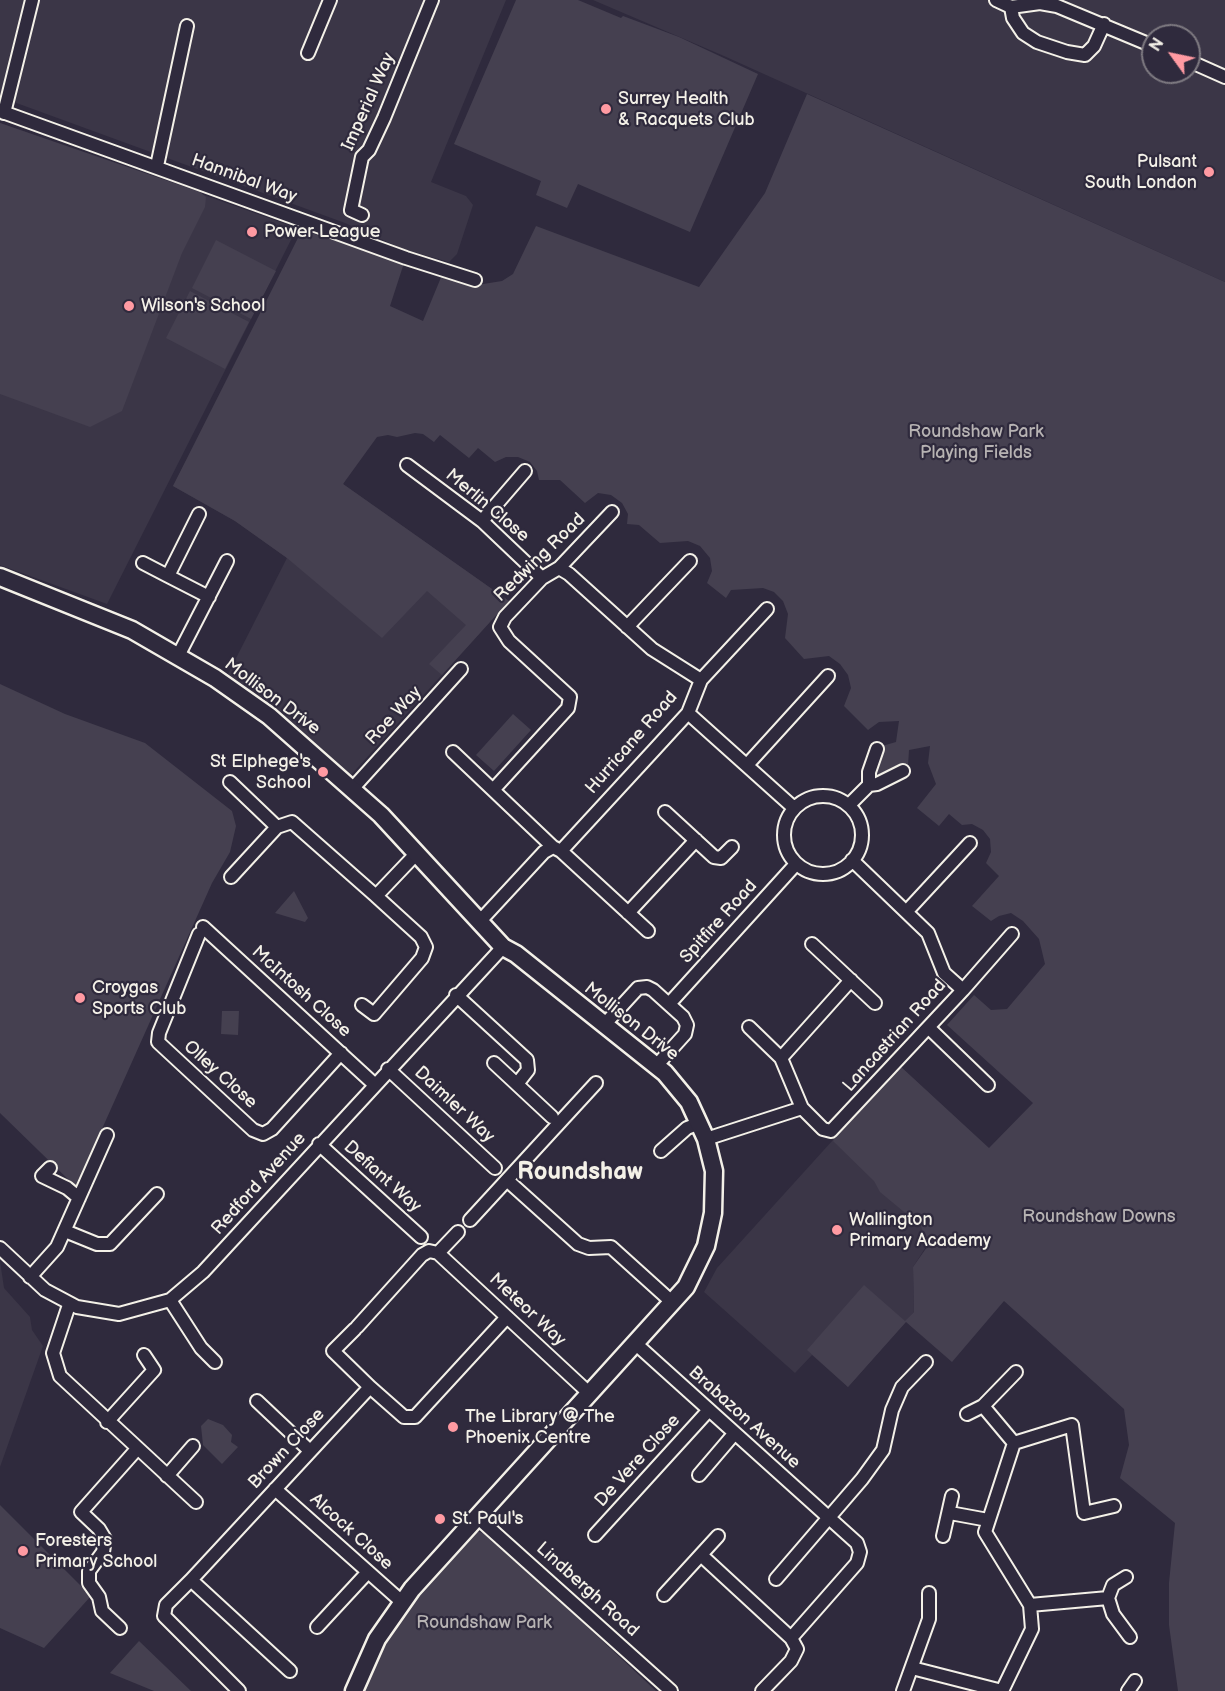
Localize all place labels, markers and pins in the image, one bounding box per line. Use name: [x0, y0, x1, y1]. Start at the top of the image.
place label: Surrey Health & Racquets Club: [618, 88, 755, 130]
marker: Surrey Health & Racquets Club: [599, 102, 613, 116]
place label: Pulsant South London: [1085, 151, 1197, 194]
marker: Pulsant South London: [1202, 165, 1216, 179]
place label: Power League: [264, 221, 380, 243]
marker: Power League: [245, 225, 259, 239]
place label: Wilson's School: [141, 295, 265, 317]
marker: Wilson's School: [122, 299, 136, 313]
place label: St Elphege's School: [210, 751, 311, 794]
marker: St Elphege's School: [316, 765, 330, 779]
place label: Croygas Sports Club: [92, 977, 186, 1020]
marker: Croygas Sports Club: [73, 991, 87, 1005]
place label: Wallington Primary Academy: [849, 1209, 991, 1252]
marker: Wallington Primary Academy: [830, 1223, 844, 1237]
place label: The Library @ The Phoenix Centre: [465, 1406, 615, 1448]
marker: The Library @ The Phoenix Centre: [446, 1420, 460, 1434]
place label: St. Paul's: [452, 1508, 523, 1530]
marker: St. Paul's: [433, 1512, 447, 1526]
place label: Foresters Primary School: [35, 1530, 157, 1572]
marker: Foresters Primary School: [16, 1544, 30, 1558]

